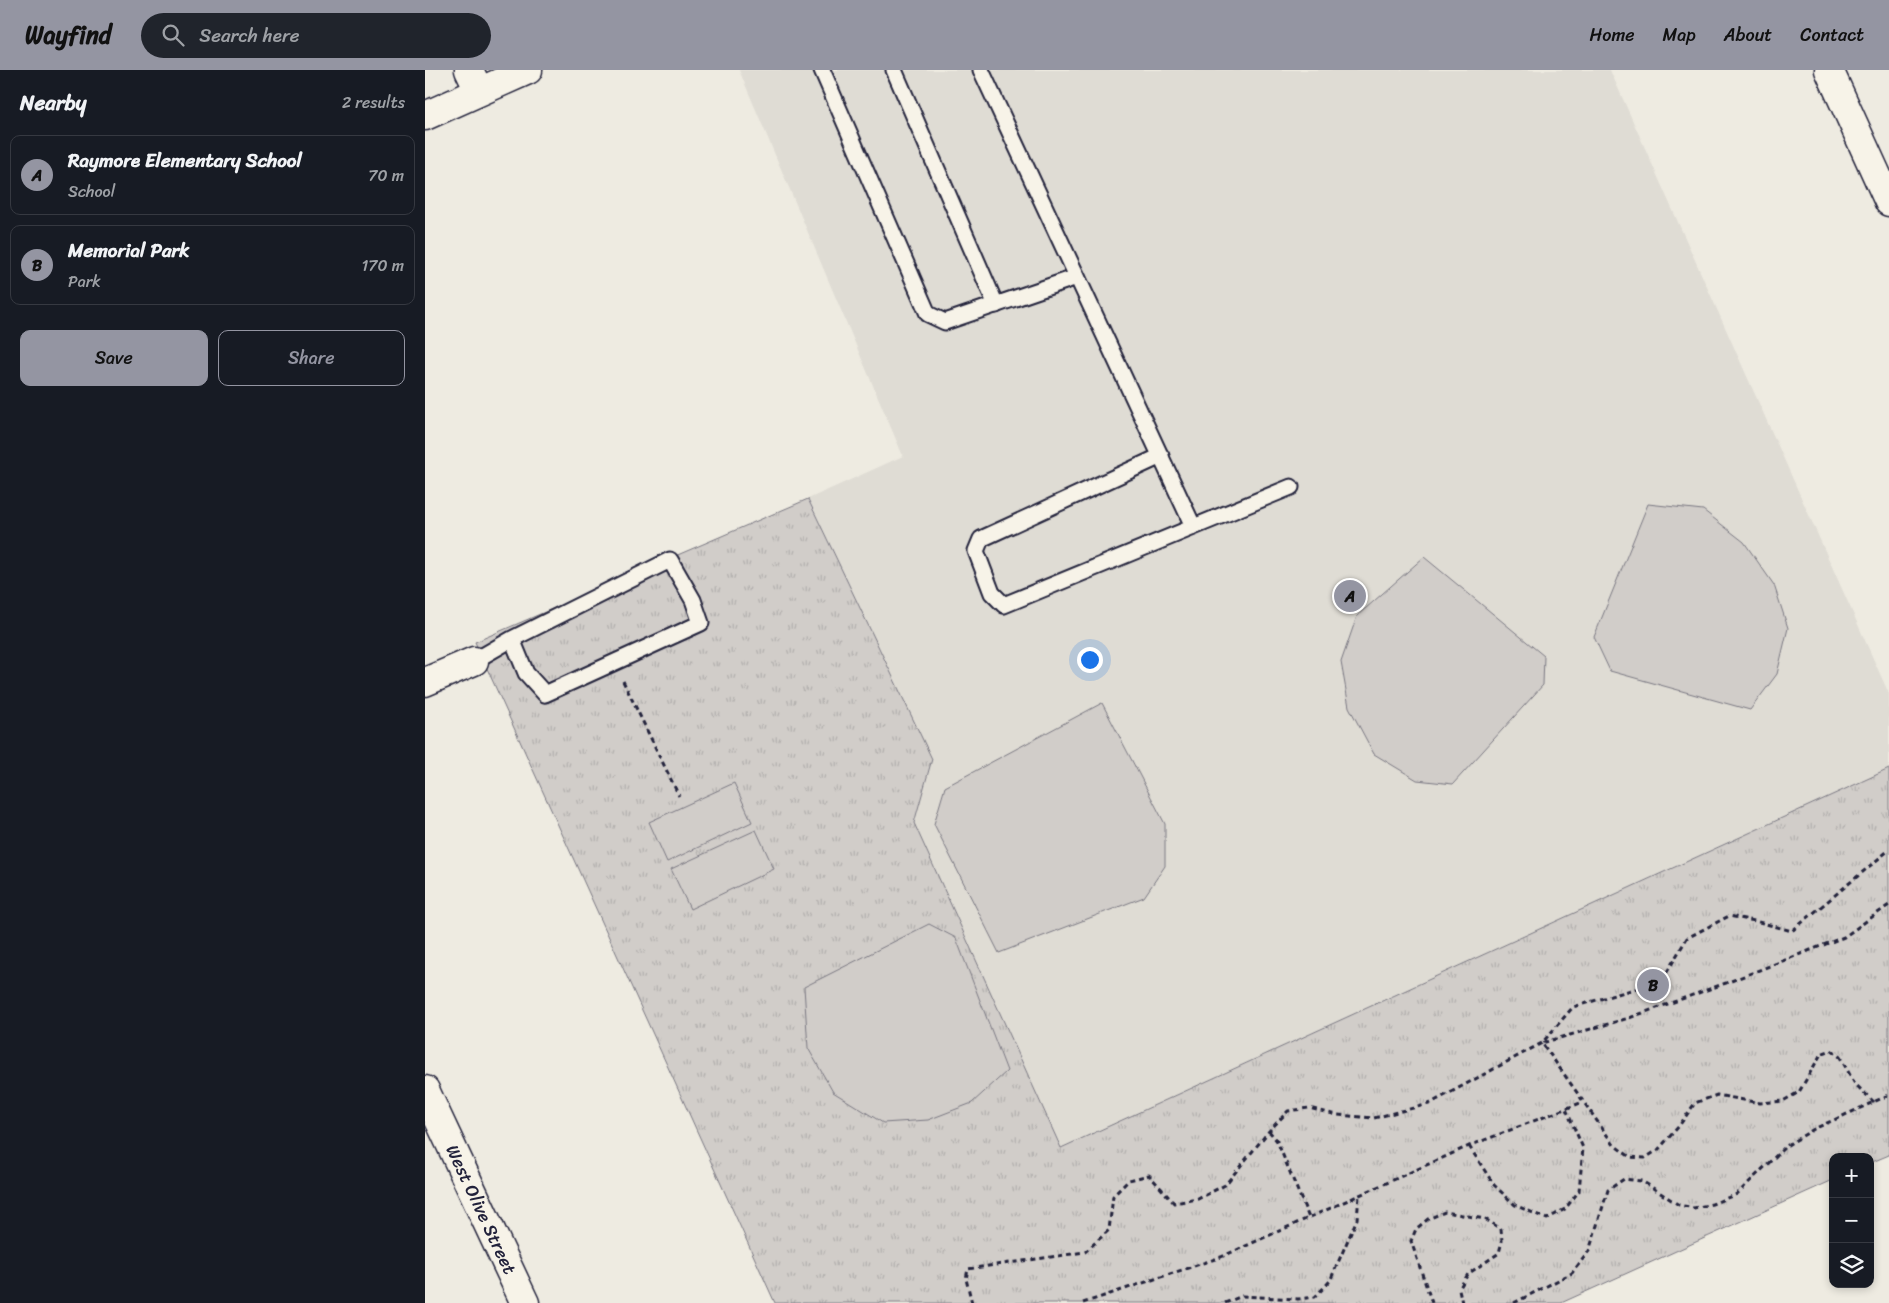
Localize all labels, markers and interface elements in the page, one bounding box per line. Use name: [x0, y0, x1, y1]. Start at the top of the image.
search box: [141, 13, 491, 58]
text: Wayfind: [25, 14, 111, 56]
text: Search here: [199, 19, 299, 52]
text: Home: [1590, 19, 1635, 51]
text: Map: [1663, 19, 1696, 51]
text: About: [1724, 19, 1772, 51]
text: Contact: [1800, 19, 1864, 51]
icon: search: [159, 21, 187, 49]
text: Nearby: [20, 84, 86, 122]
text: 2 results: [342, 88, 405, 117]
text: Raymore Elementary School: [68, 144, 302, 177]
text: A: [32, 161, 42, 190]
text: 70 m: [368, 161, 404, 190]
text: School: [68, 177, 115, 206]
text: Memorial Park: [68, 234, 189, 267]
text: B: [32, 251, 42, 280]
text: 170 m: [361, 251, 404, 280]
text: Park: [68, 267, 101, 296]
button: Save: [20, 330, 208, 386]
button: Share: [218, 330, 405, 386]
pin: A: [1334, 577, 1366, 615]
your location: [1077, 647, 1103, 673]
pin: B: [1637, 966, 1669, 1004]
street label: West Olive Street: [437, 1139, 525, 1280]
map controls: [1829, 1153, 1874, 1288]
button: +: [1829, 1153, 1874, 1198]
button: −: [1829, 1198, 1874, 1243]
button: layers: [1829, 1243, 1874, 1288]

